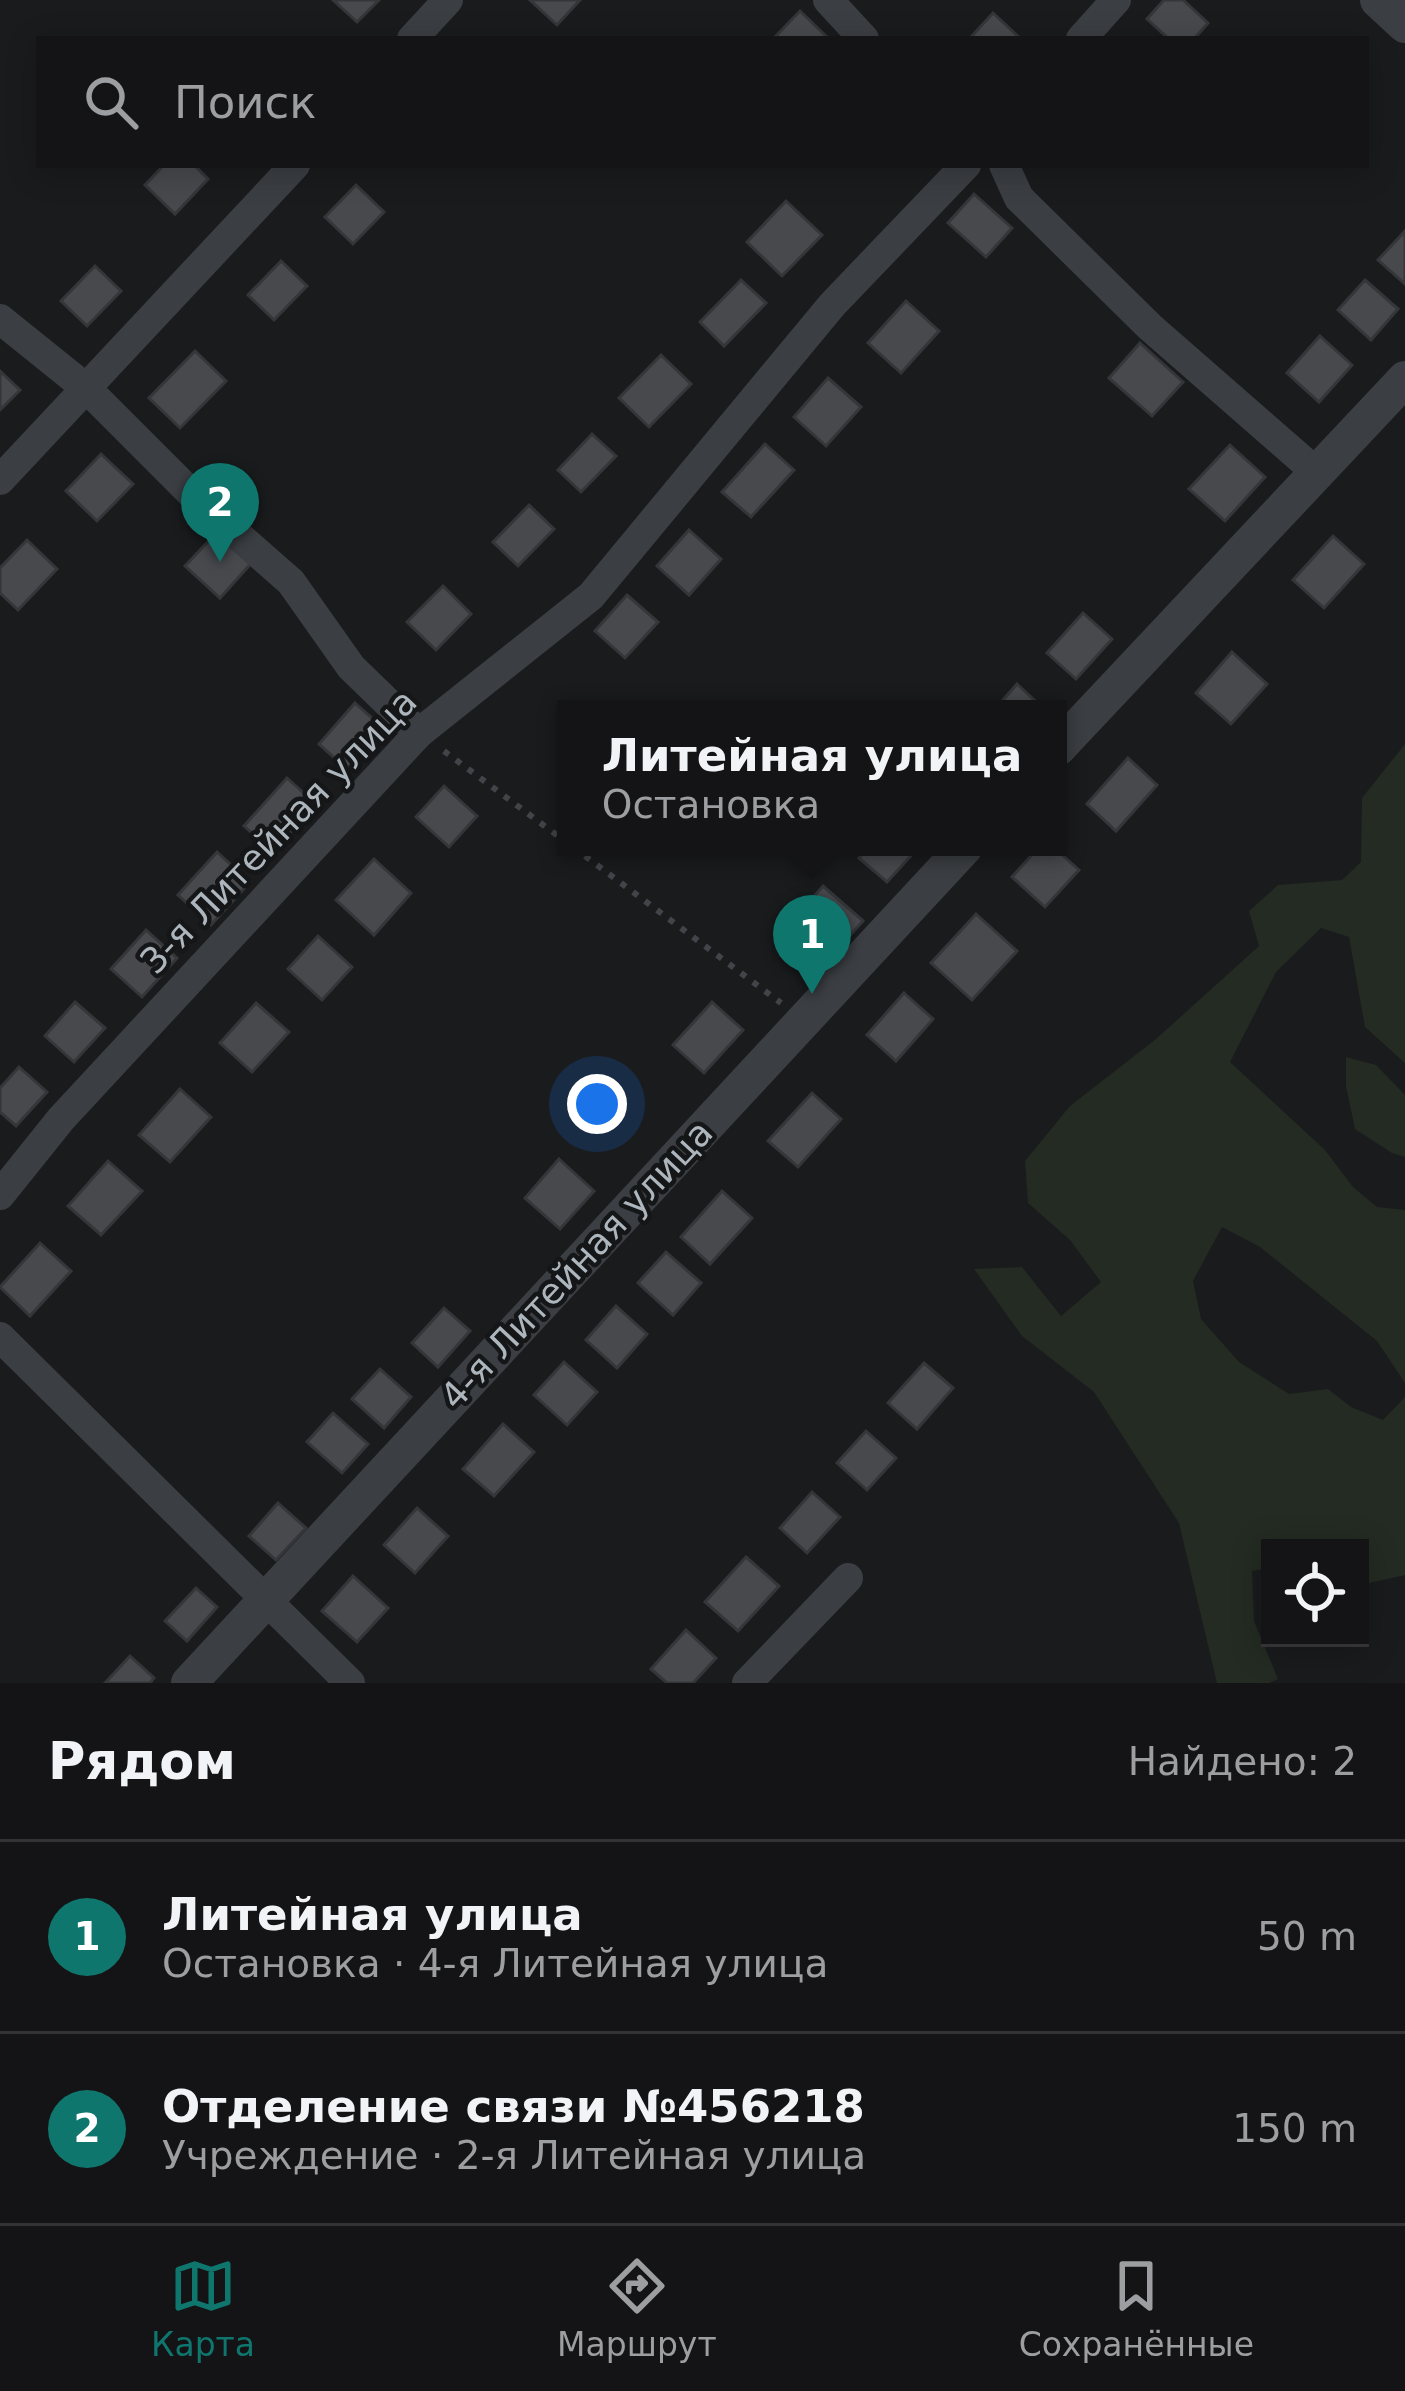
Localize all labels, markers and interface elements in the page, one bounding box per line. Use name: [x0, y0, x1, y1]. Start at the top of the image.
search box: [36, 36, 1369, 168]
icon: search: [78, 69, 144, 135]
text: Поиск: [174, 76, 317, 129]
pin: 2: [181, 463, 259, 562]
street label: 3-я Литейная улица: [132, 681, 425, 982]
popup: [557, 700, 1067, 856]
text: Литейная улица: [602, 729, 1022, 782]
text: Остановка: [602, 782, 820, 827]
pin: 1: [773, 895, 851, 994]
your location: [567, 1074, 627, 1134]
street label: 4-я Литейная улица: [432, 1112, 721, 1417]
map controls: [1261, 1539, 1369, 1647]
button: locate: [1261, 1539, 1369, 1647]
text: Рядом: [48, 1732, 236, 1791]
text: Найдено: 2: [1128, 1739, 1357, 1784]
text: Литейная улица: [162, 1888, 583, 1941]
text: 1: [73, 1914, 101, 1959]
text: 50 m: [1257, 1914, 1357, 1959]
text: Остановка · 4-я Литейная улица: [162, 1941, 828, 1986]
text: Отделение связи №456218: [162, 2080, 865, 2133]
text: 2: [73, 2106, 101, 2151]
text: 150 m: [1232, 2106, 1357, 2151]
text: Учреждение · 2-я Литейная улица: [162, 2133, 866, 2178]
tab: Карта: [151, 2253, 255, 2364]
tab: Маршрут: [557, 2253, 717, 2364]
tab: Сохранённые: [1019, 2253, 1254, 2364]

